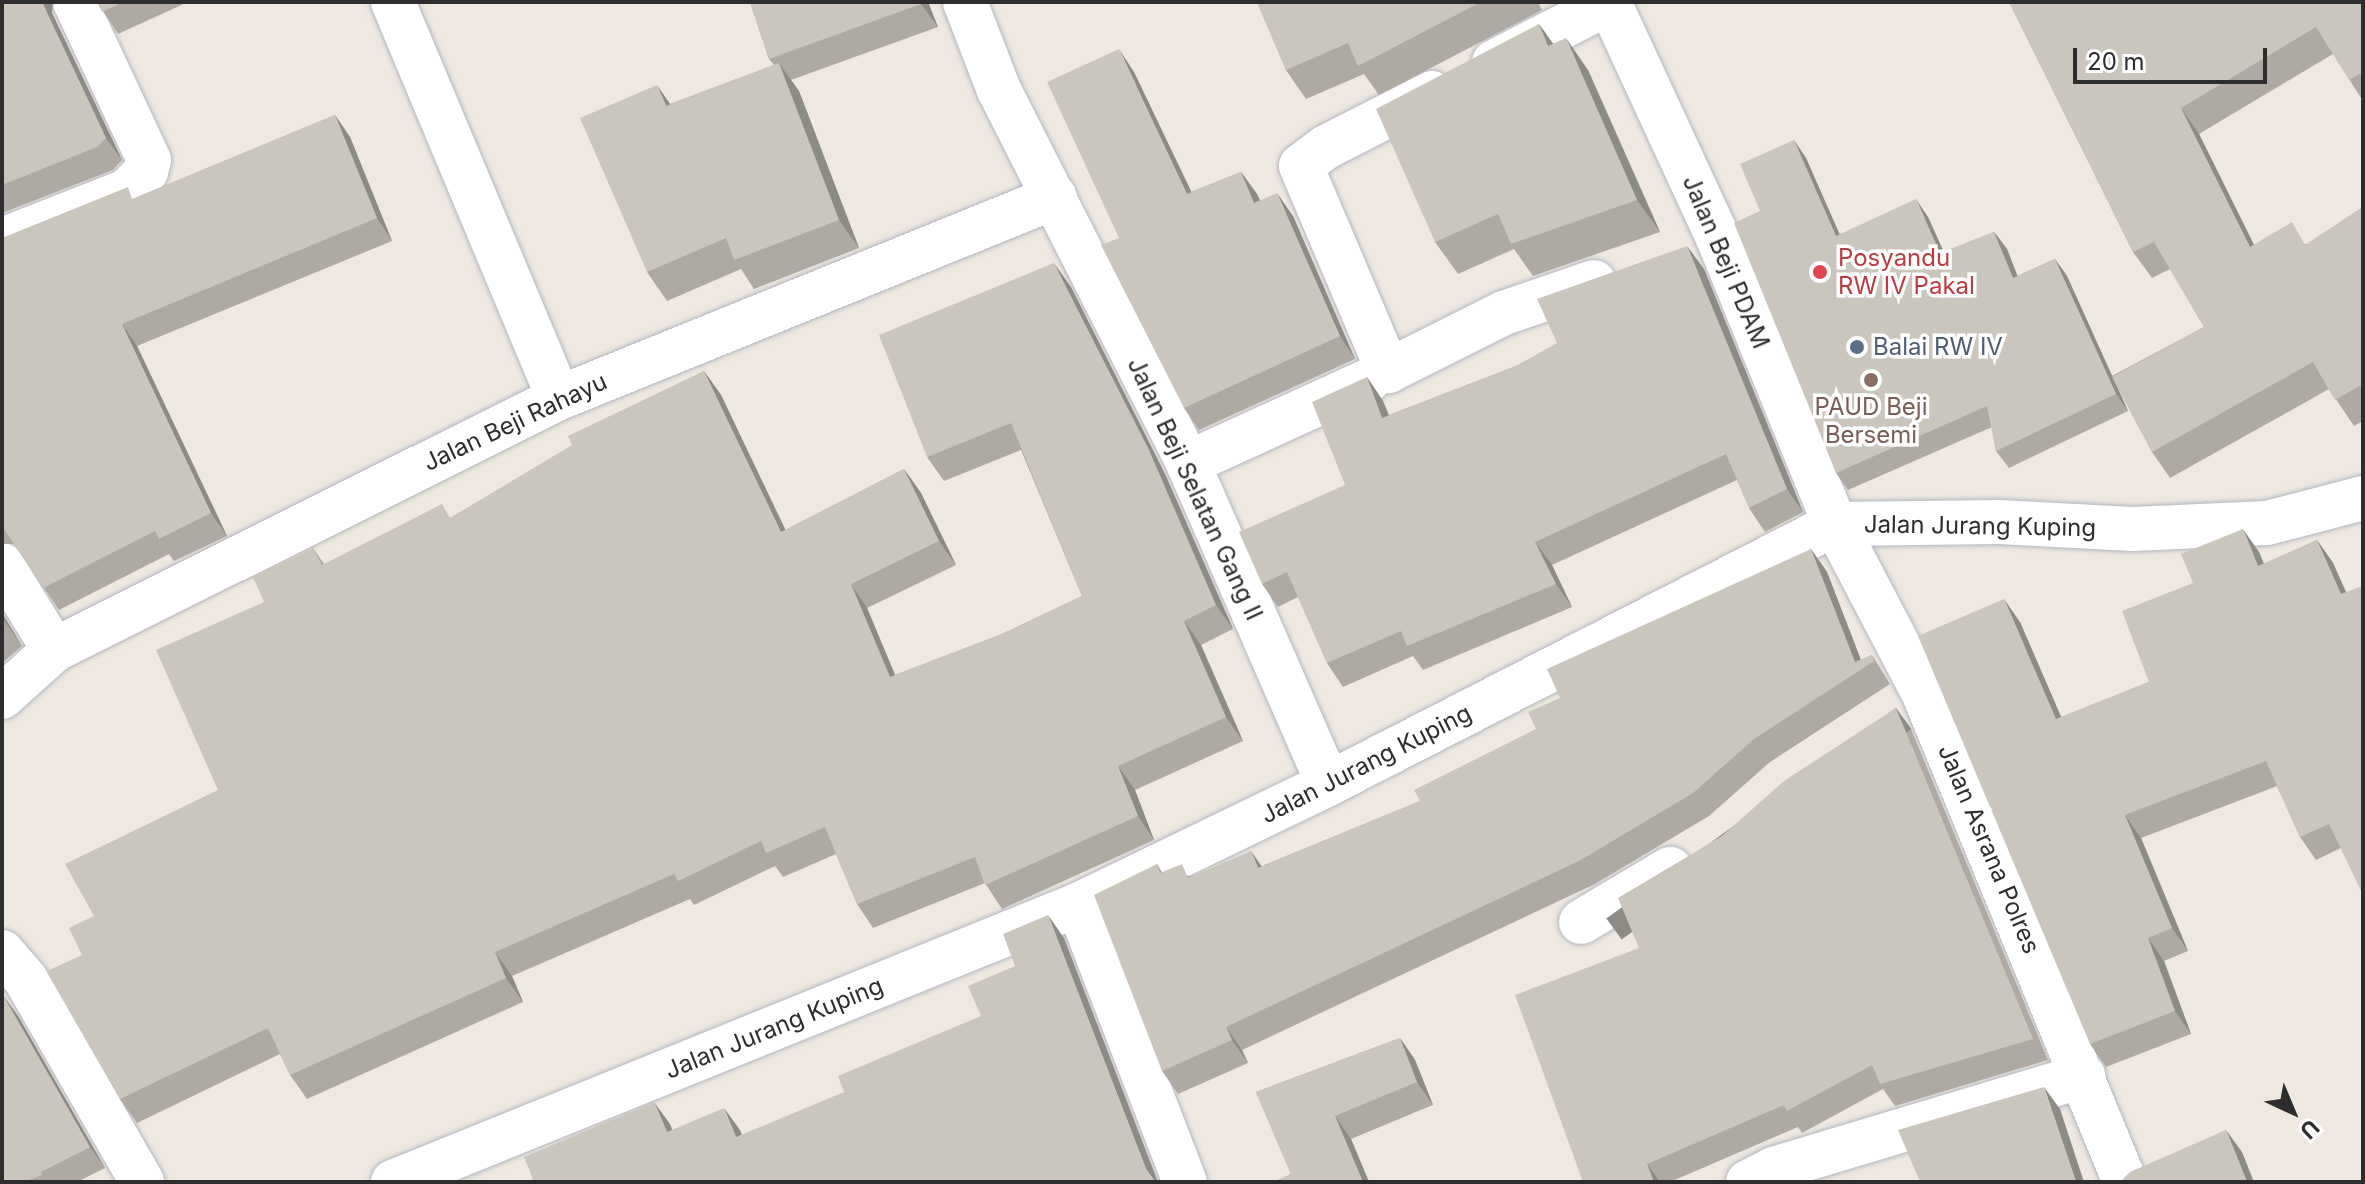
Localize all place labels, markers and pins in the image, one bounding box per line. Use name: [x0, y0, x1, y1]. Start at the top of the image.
place label: Posyandu RW IV Pakal: [1838, 244, 1975, 300]
marker: Posyandu RW IV Pakal: [1809, 261, 1831, 283]
place label: Balai RW IV: [1873, 333, 2003, 361]
marker: Balai RW IV: [1848, 338, 1866, 356]
marker: PAUD Beji Bersemi: [1862, 371, 1880, 389]
place label: PAUD Beji Bersemi: [1815, 393, 1927, 449]

